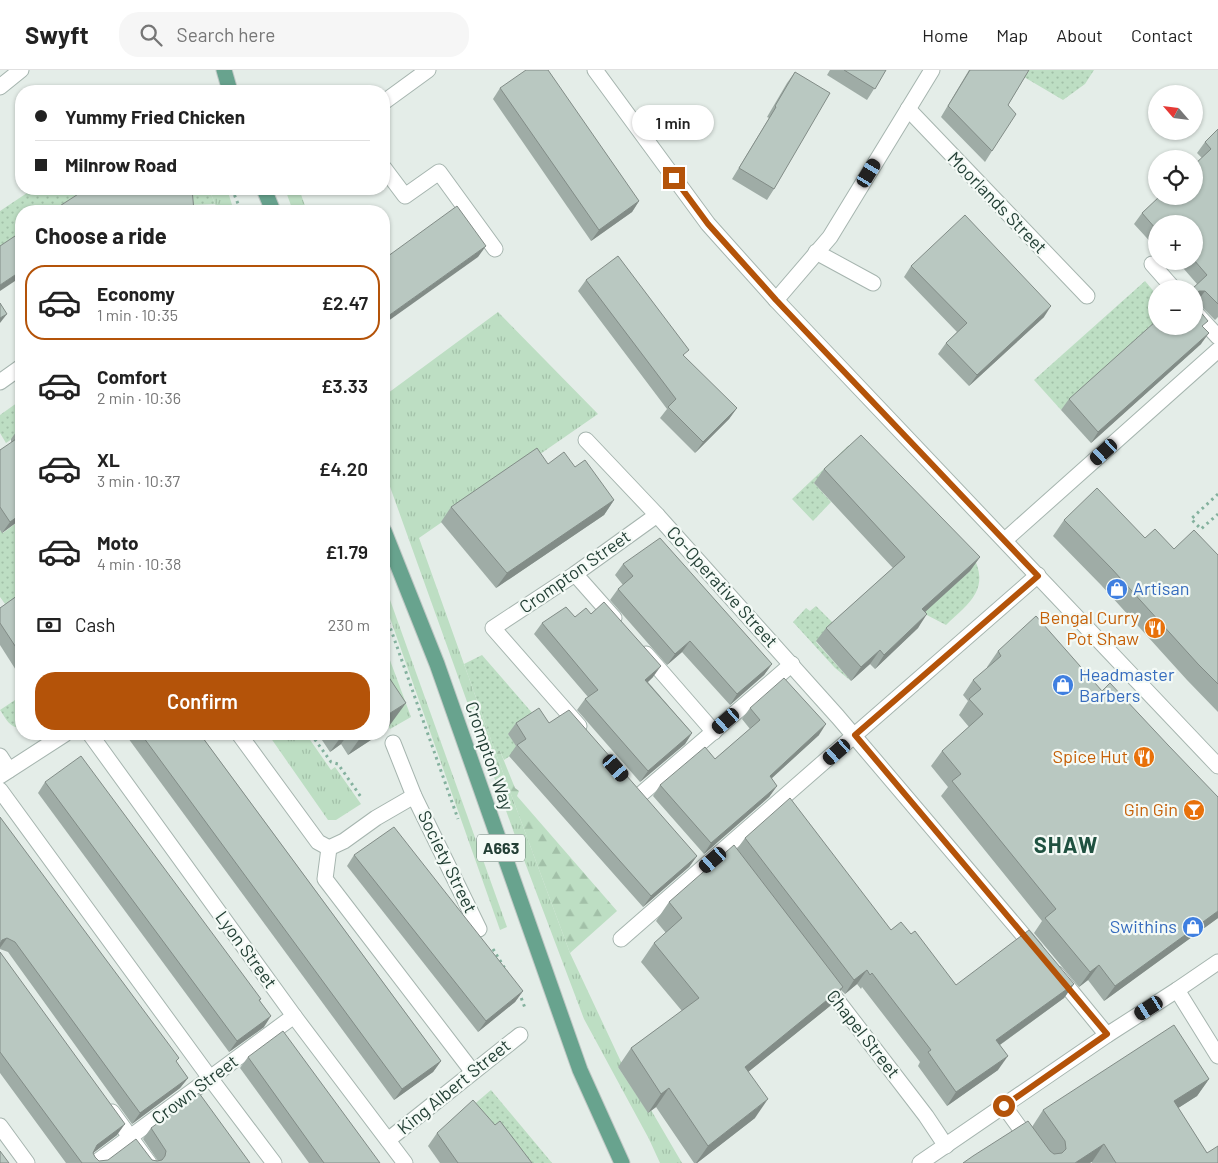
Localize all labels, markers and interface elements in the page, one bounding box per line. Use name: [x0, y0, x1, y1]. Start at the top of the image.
search box: [119, 12, 469, 57]
text: Swyft: [25, 20, 89, 49]
icon: search: [137, 21, 165, 49]
text: Search here: [177, 23, 275, 46]
text: Home: [922, 24, 968, 46]
text: Map: [996, 24, 1028, 46]
text: About: [1056, 24, 1103, 46]
text: Contact: [1131, 24, 1193, 46]
north arrow: [1148, 85, 1202, 140]
map controls: [1148, 85, 1203, 335]
text: Yummy Fried Chicken: [65, 105, 245, 128]
callout: 1 min: [633, 106, 715, 140]
text: 1 min: [656, 113, 690, 132]
street label: Moorlands Street: [944, 147, 1052, 258]
button: locate: [1148, 150, 1203, 205]
text: Milnrow Road: [65, 153, 177, 176]
car: [854, 156, 883, 190]
route end: [663, 167, 685, 189]
button: +: [1148, 215, 1203, 270]
text: Choose a ride: [35, 222, 167, 248]
icon: car: [37, 280, 82, 325]
button: −: [1148, 280, 1203, 335]
text: Economy: [97, 282, 175, 305]
text: £2.47: [321, 291, 368, 314]
text: 1 min · 10:35: [97, 305, 178, 324]
icon: car: [37, 363, 82, 408]
text: Comfort: [97, 365, 167, 388]
text: £3.33: [321, 374, 368, 397]
text: 2 min · 10:36: [97, 388, 181, 407]
car: [1087, 436, 1120, 468]
icon: car: [37, 446, 82, 491]
text: XL: [97, 448, 120, 471]
text: £4.20: [319, 457, 368, 480]
text: 3 min · 10:37: [97, 471, 180, 490]
street label: Co-Operative Street: [662, 521, 783, 652]
street label: Crompton Street: [515, 525, 634, 618]
icon: car: [37, 529, 82, 574]
text: Moto: [97, 531, 139, 554]
text: £1.79: [325, 540, 368, 563]
text: 4 min · 10:38: [97, 554, 181, 573]
shop icon: Artisan: [1105, 577, 1129, 601]
place label: Artisan: [1133, 577, 1189, 599]
place label: Bengal Curry Pot Shaw: [1039, 606, 1139, 649]
icon: cash: [35, 611, 63, 639]
text: Cash: [75, 613, 116, 636]
text: 230 m: [328, 615, 370, 634]
restaurant icon: Bengal Curry Pot Shaw: [1143, 616, 1167, 640]
place label: Headmaster Barbers: [1079, 663, 1175, 706]
button: Confirm: [35, 672, 370, 730]
shop icon: Headmaster Barbers: [1051, 673, 1075, 697]
street label: Crompton Way: [461, 698, 519, 813]
car: [709, 705, 742, 737]
car: [820, 736, 853, 768]
place label: Spice Hut: [1052, 745, 1128, 767]
restaurant icon: Spice Hut: [1132, 745, 1156, 769]
car: [600, 752, 631, 784]
place label: Gin Gin: [1124, 798, 1178, 820]
bar icon: Gin Gin: [1182, 798, 1206, 822]
street label: Society Street: [414, 807, 482, 916]
district label: SHAW: [1034, 831, 1098, 857]
road number: A663: [477, 834, 525, 861]
car: [696, 844, 729, 876]
street label: Lyon Street: [211, 906, 282, 992]
place label: Swithins: [1110, 915, 1177, 937]
shop icon: Swithins: [1181, 915, 1205, 939]
street label: Chapel Street: [822, 985, 905, 1082]
car: [1132, 994, 1165, 1022]
street label: King Albert Street: [392, 1034, 514, 1139]
street label: Crown Street: [147, 1050, 242, 1129]
route start: [993, 1095, 1015, 1117]

